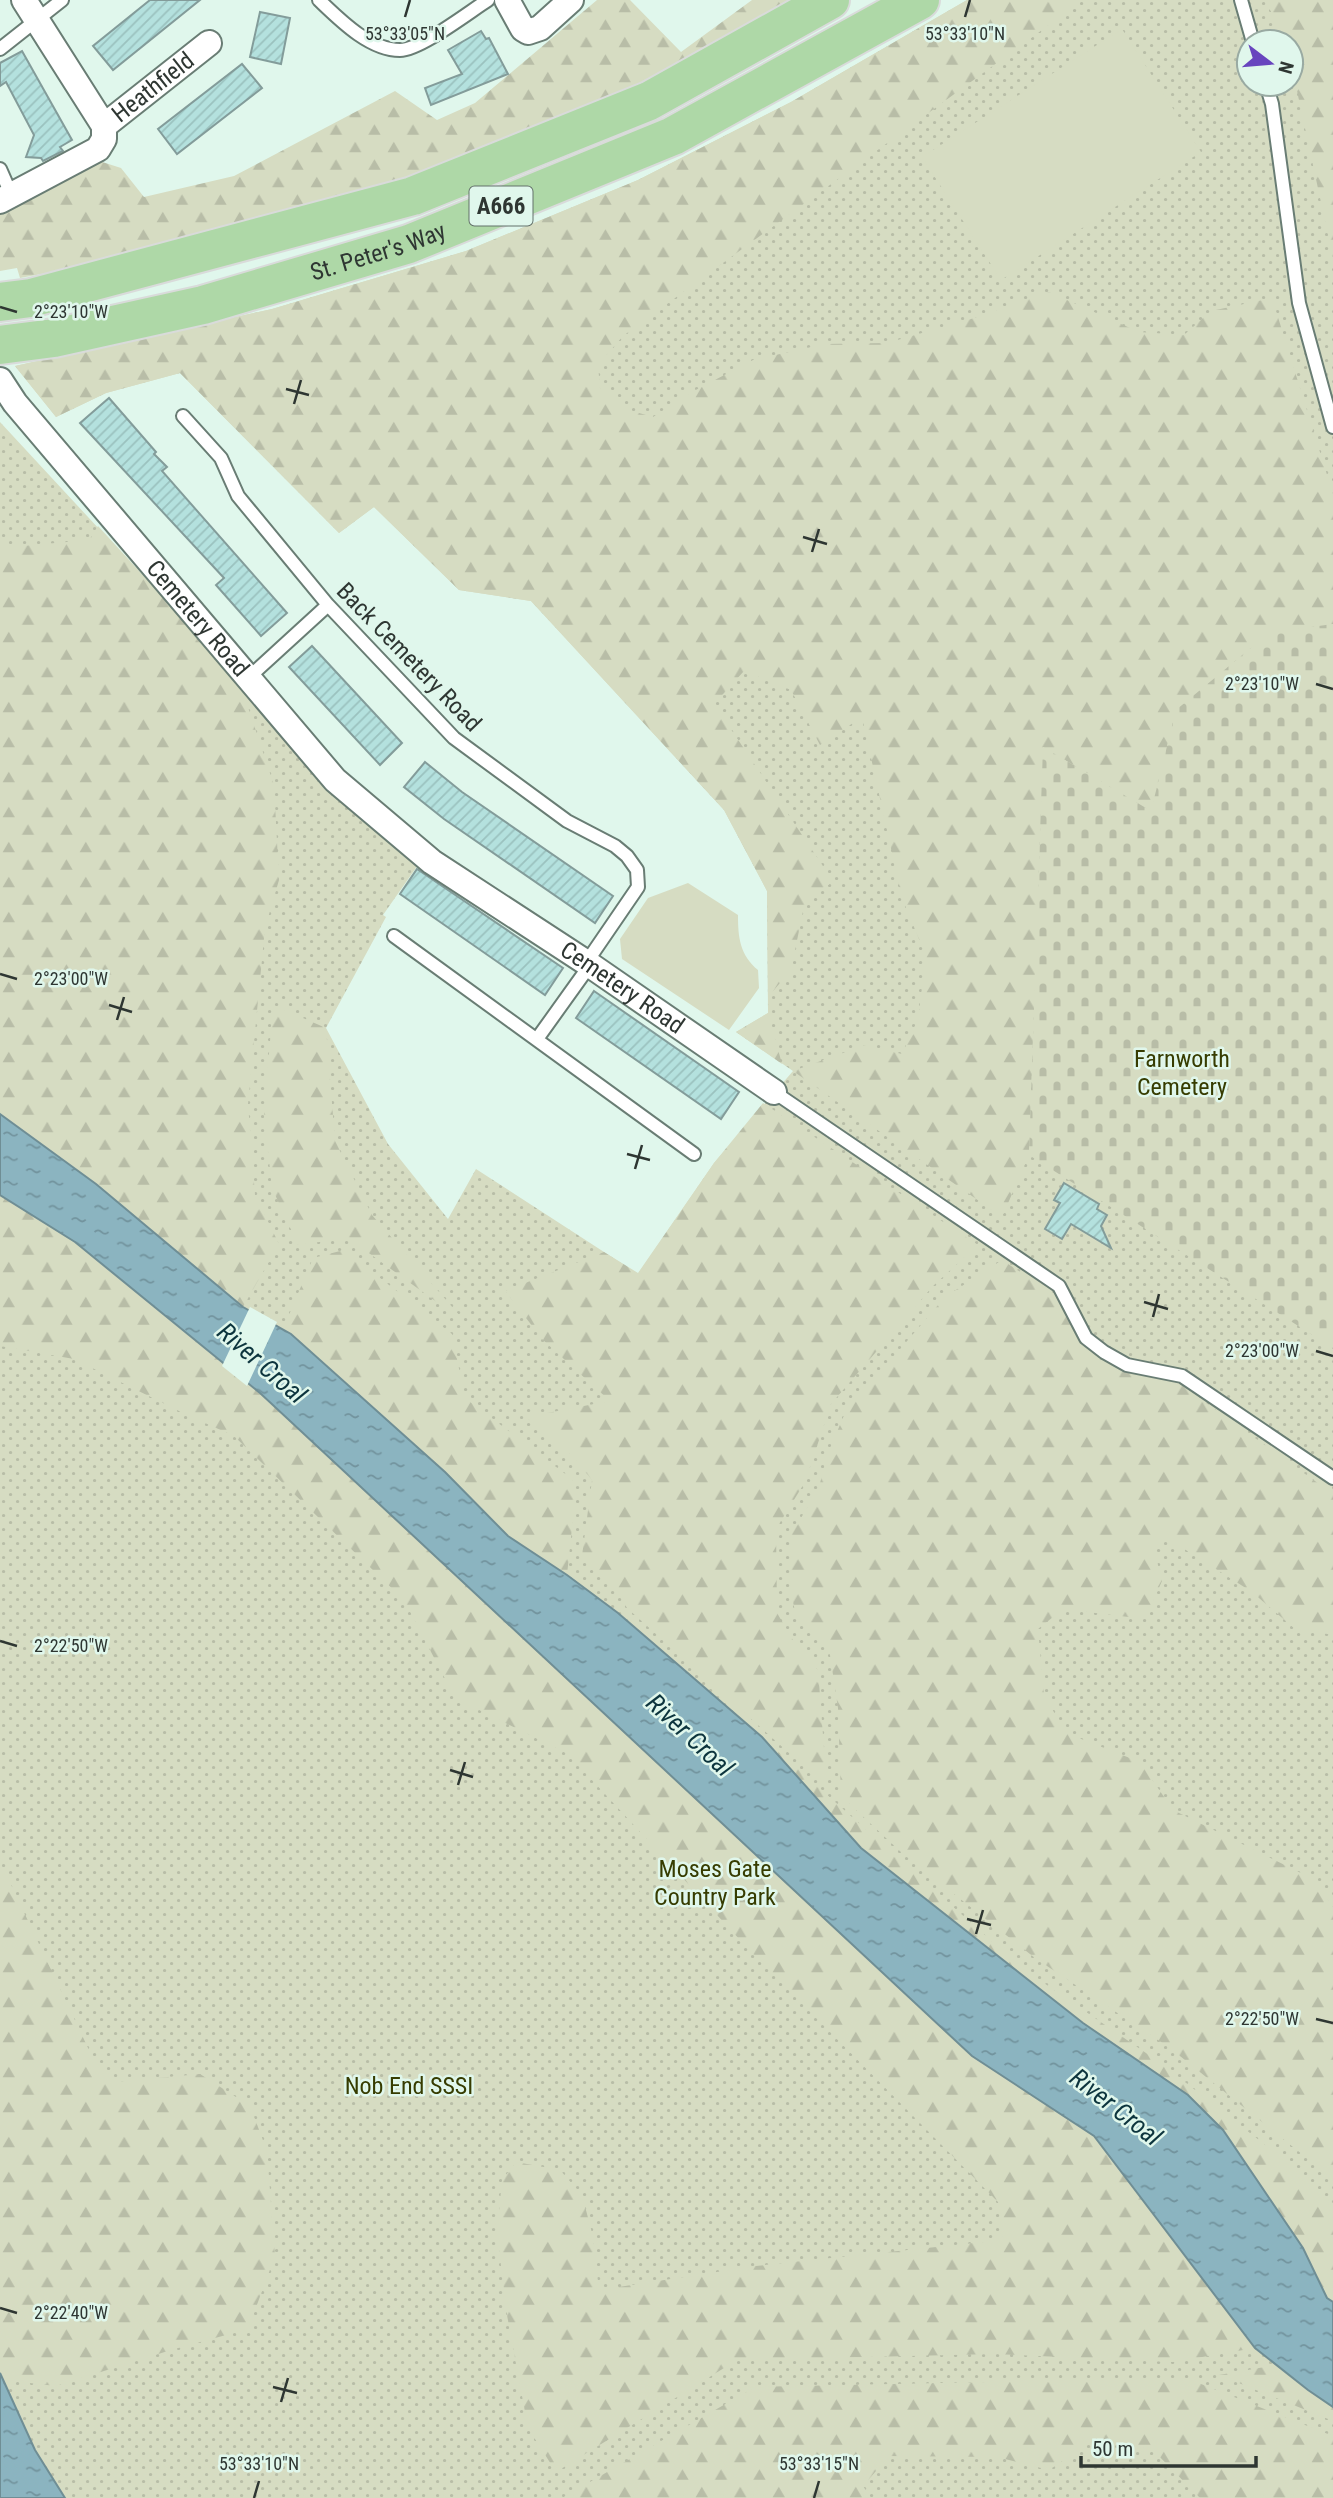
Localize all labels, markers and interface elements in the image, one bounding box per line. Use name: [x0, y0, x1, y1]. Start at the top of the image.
text: 53°33'05"N: [365, 23, 445, 44]
text: 53°33'10"N: [925, 23, 1005, 44]
north arrow: [1235, 28, 1305, 98]
street label: Heathfield: [106, 46, 200, 128]
text: N: [1273, 59, 1299, 76]
road number: A666: [470, 186, 532, 226]
street label: St. Peter's Way: [307, 216, 450, 286]
text: 2°23'10"W: [34, 301, 108, 322]
street label: Cemetery Road: [141, 555, 255, 682]
street label: Back Cemetery Road: [331, 577, 487, 737]
text: 2°23'10"W: [1225, 673, 1299, 694]
street label: Cemetery Road: [555, 936, 690, 1040]
text: 2°23'00"W: [34, 968, 108, 989]
park label: Farnworth Cemetery: [1134, 1045, 1230, 1101]
water label: River Croal: [212, 1316, 313, 1410]
text: 2°23'00"W: [1225, 1340, 1299, 1361]
text: 2°22'50"W: [34, 1635, 108, 1656]
water label: River Croal: [640, 1687, 740, 1783]
park label: Moses Gate Country Park: [654, 1855, 776, 1911]
text: 2°22'50"W: [1225, 2008, 1299, 2029]
water label: River Croal: [1064, 2062, 1169, 2153]
park label: Nob End SSSI: [345, 2072, 473, 2100]
text: 2°22'40"W: [34, 2302, 108, 2323]
scale bar: [1081, 2424, 1256, 2468]
text: 50 m: [1092, 2437, 1133, 2461]
text: 53°33'10"N: [219, 2453, 299, 2474]
text: 53°33'15"N: [779, 2453, 859, 2474]

